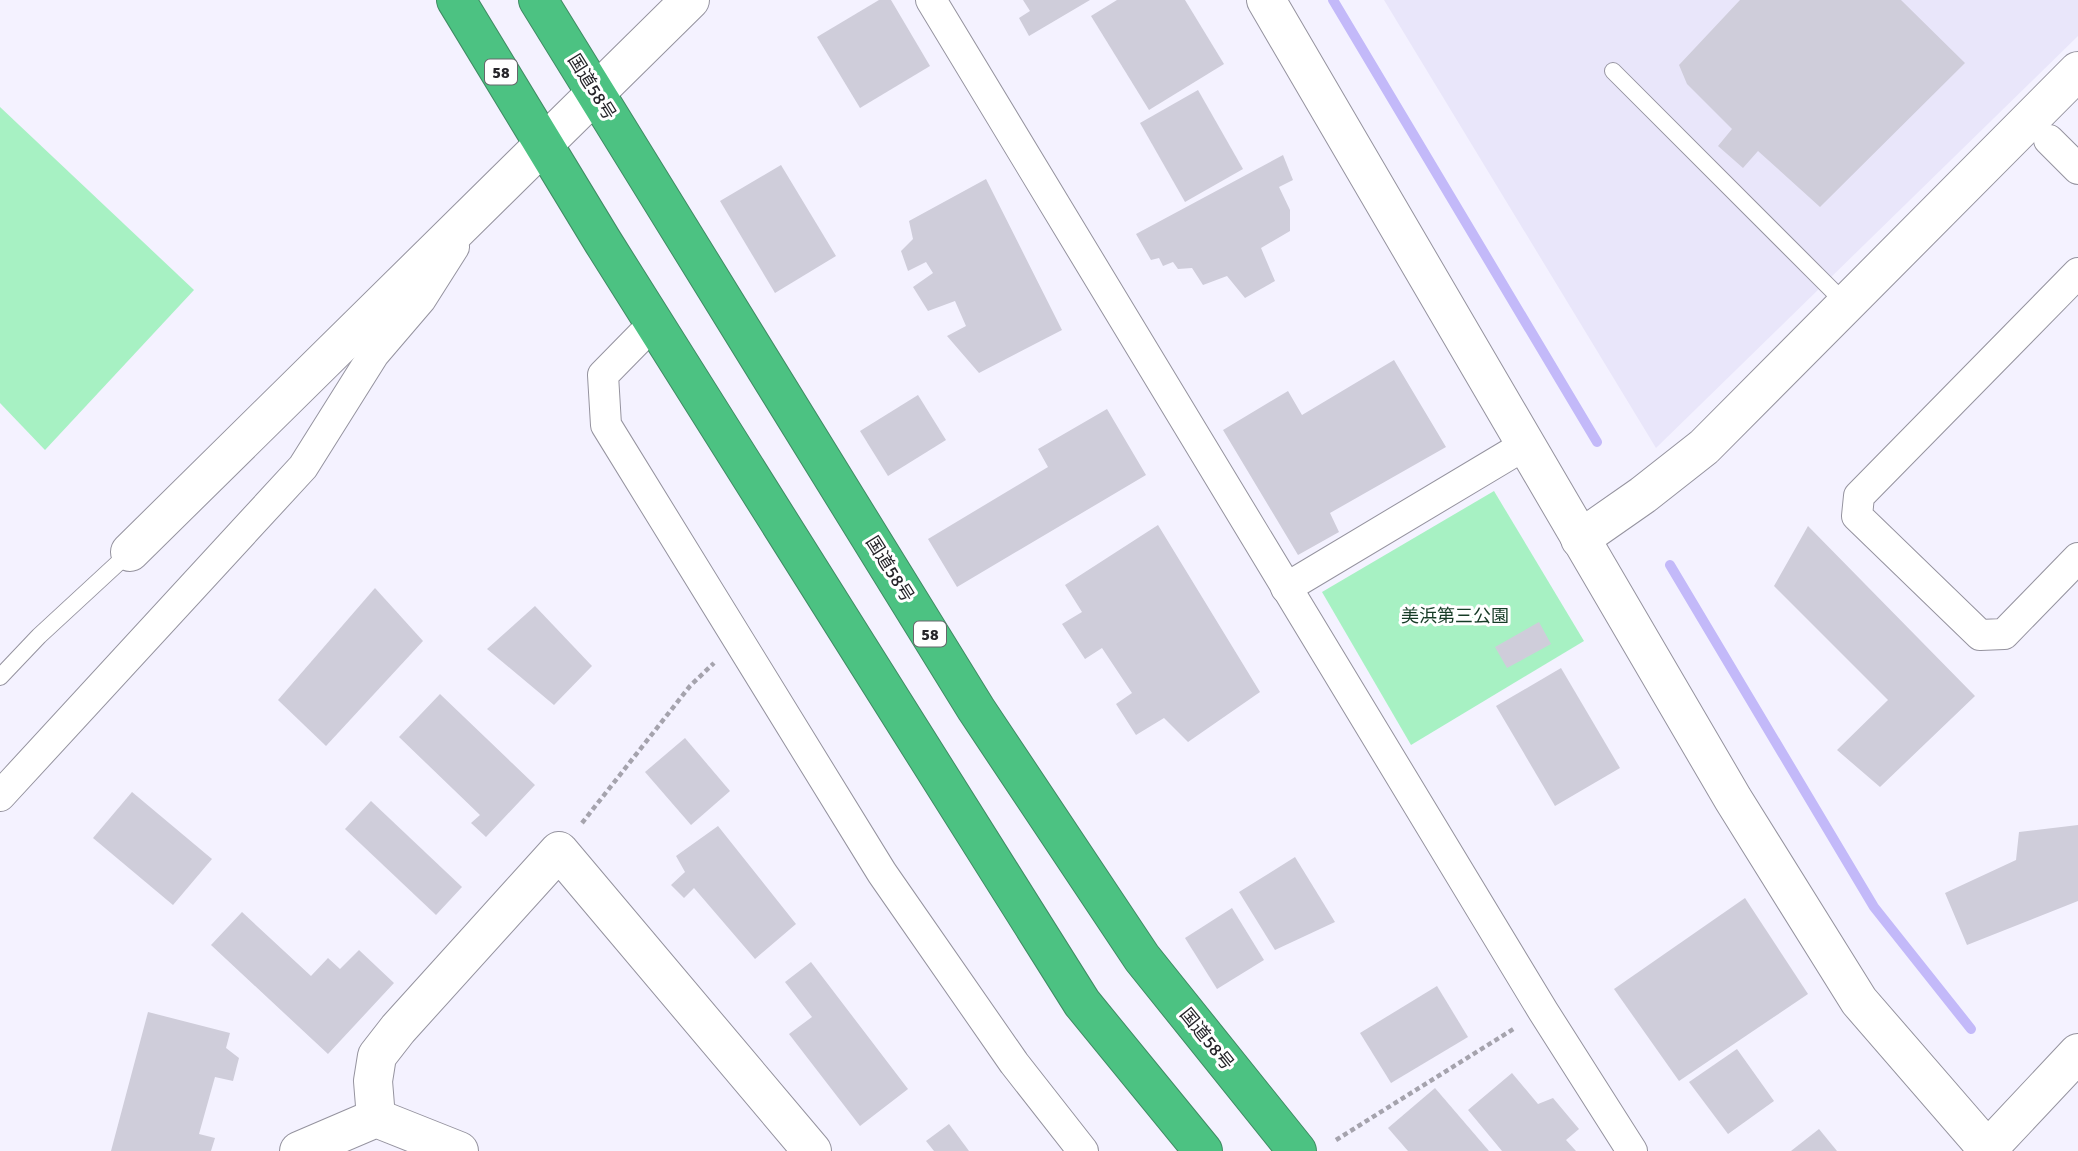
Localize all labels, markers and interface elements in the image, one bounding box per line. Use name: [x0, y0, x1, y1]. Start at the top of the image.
street label: 国道58号: [563, 50, 621, 124]
road number: 58: [485, 60, 517, 85]
street label: 国道58号: [861, 532, 919, 606]
park label: 美浜第三公園: [1401, 605, 1509, 627]
road number: 58: [914, 622, 946, 646]
street label: 国道58号: [1175, 1004, 1239, 1074]

